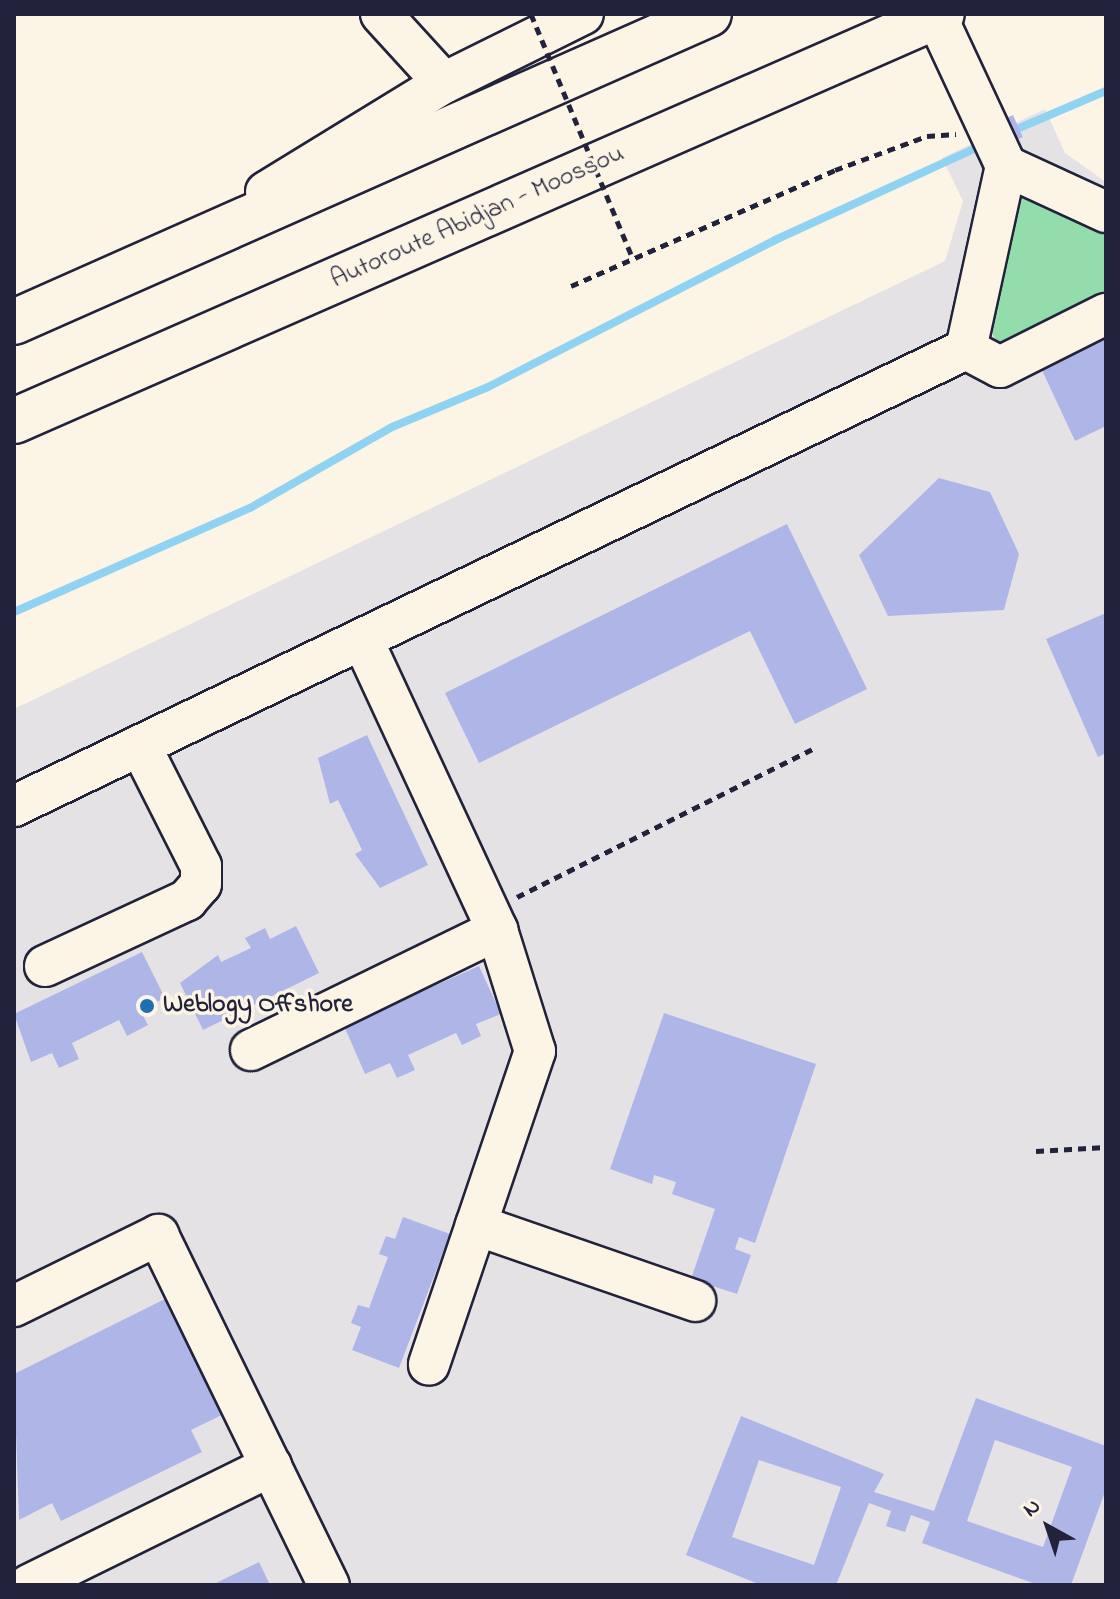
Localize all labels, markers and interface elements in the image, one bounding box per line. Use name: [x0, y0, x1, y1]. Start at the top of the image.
street label: Autoroute Abidjan - Moossou: [327, 139, 629, 297]
place label: Weblogy Offshore: [163, 990, 353, 1022]
marker: Weblogy Offshore: [138, 997, 156, 1015]
north arrow: [1008, 1487, 1088, 1567]
text: N: [1017, 1492, 1049, 1526]

